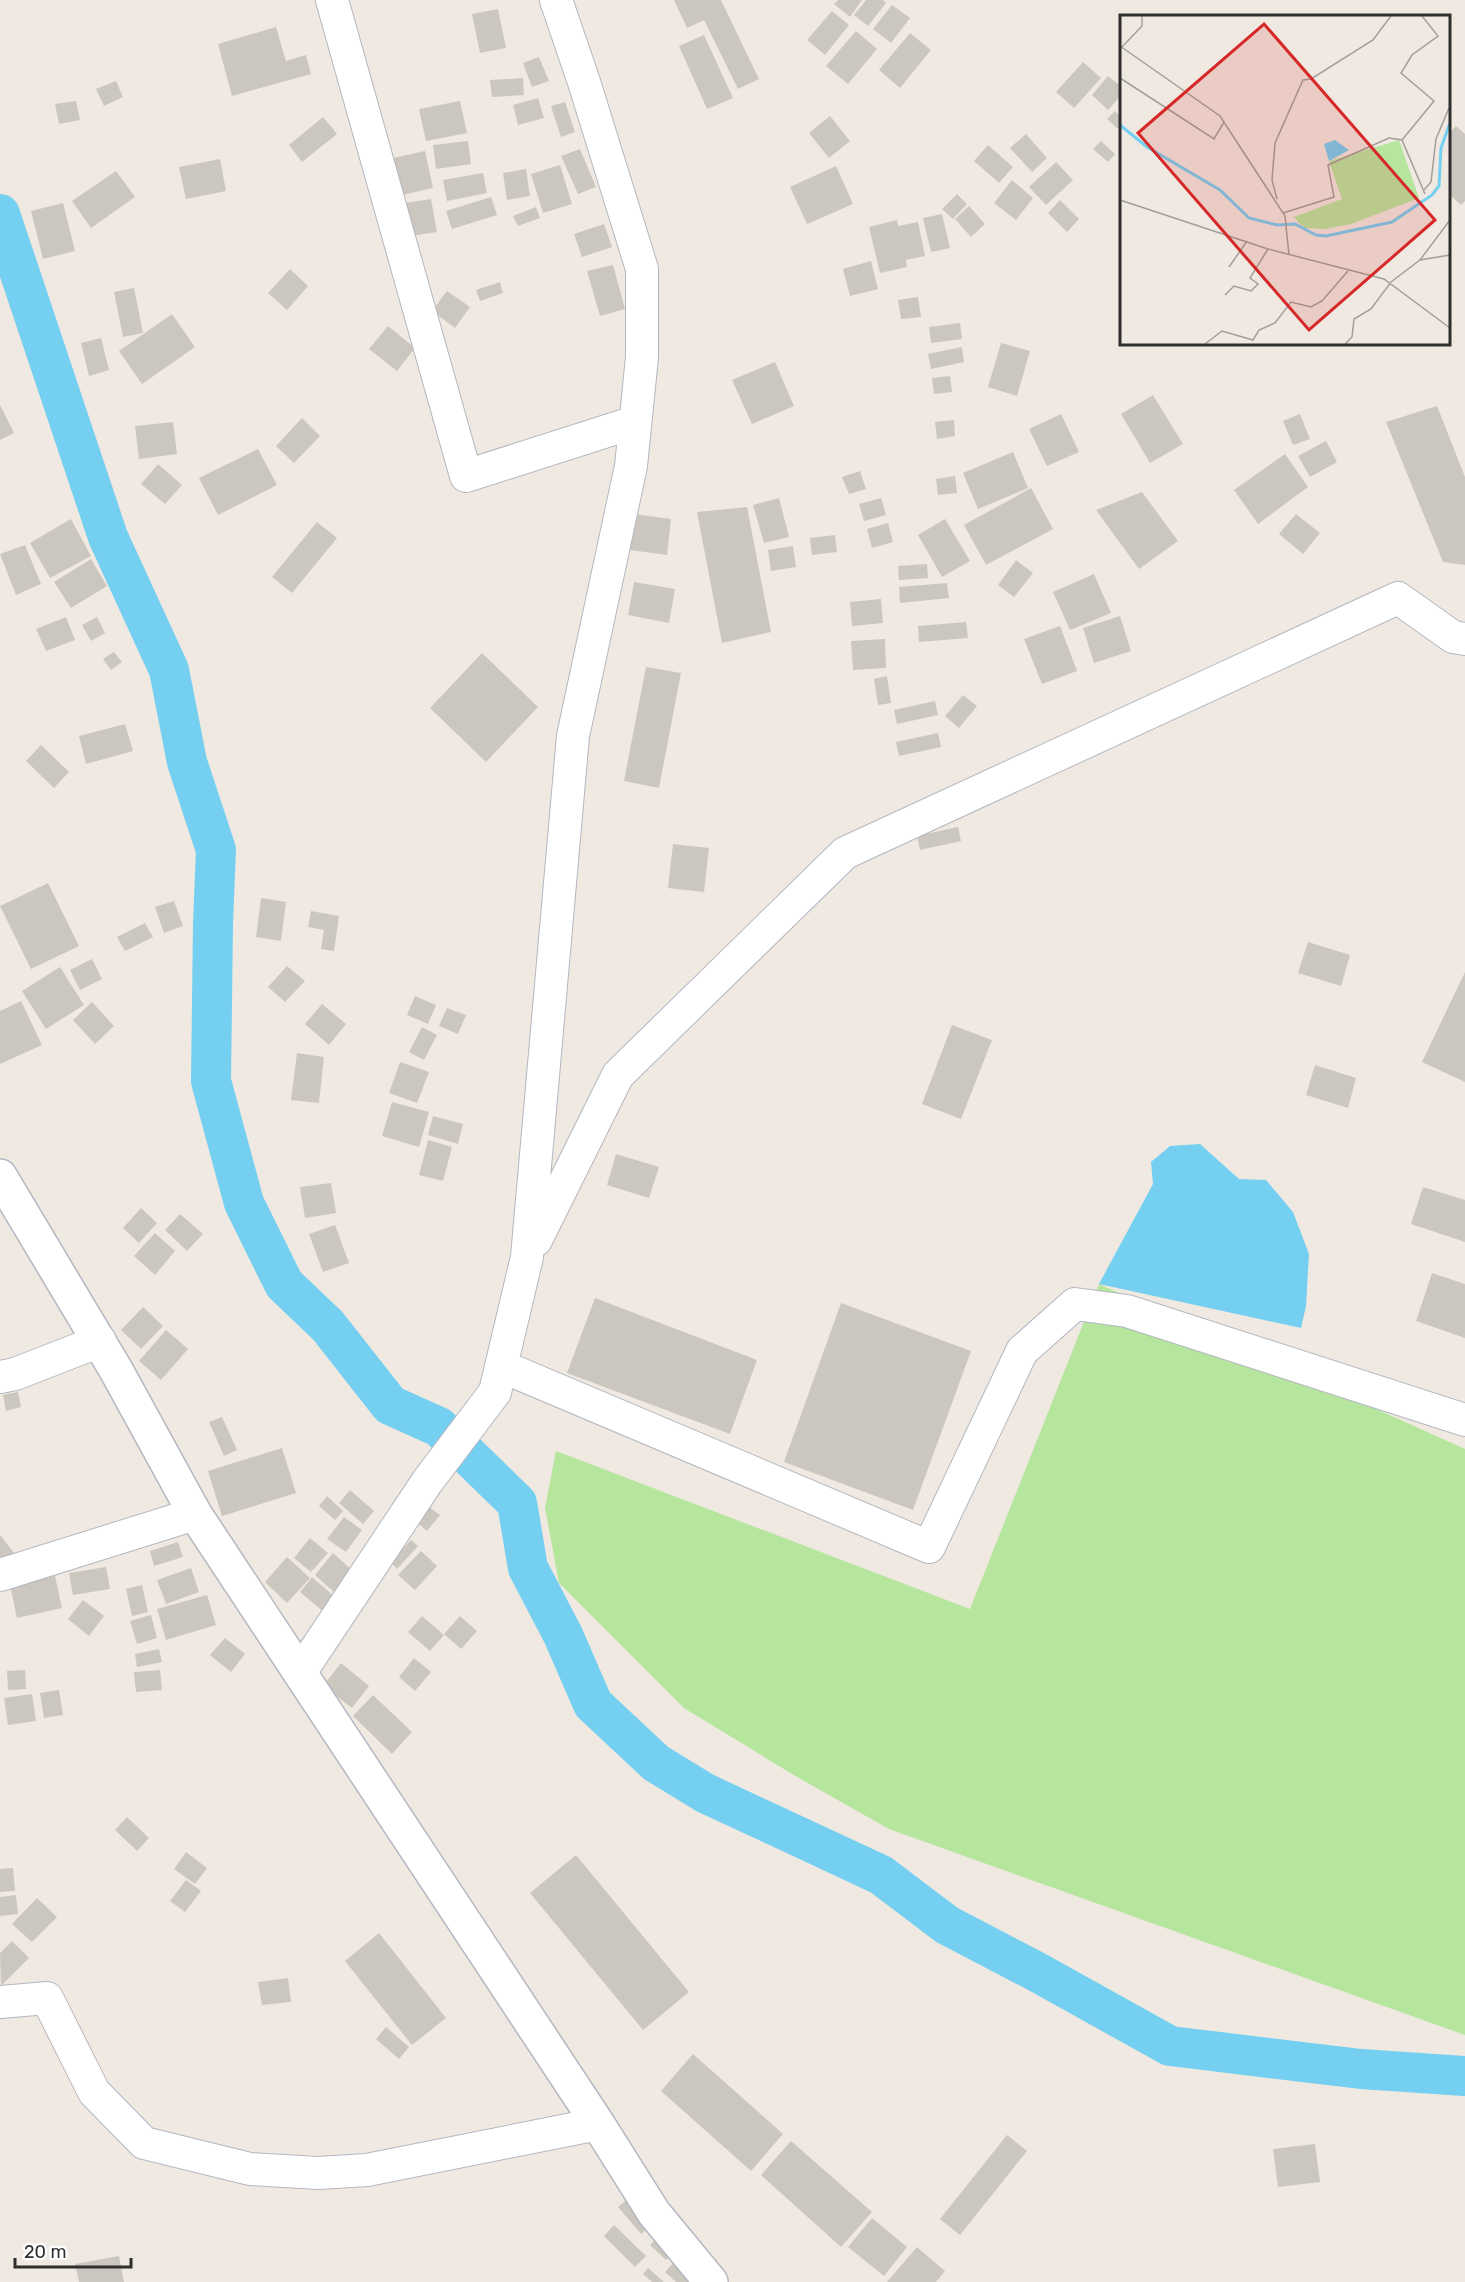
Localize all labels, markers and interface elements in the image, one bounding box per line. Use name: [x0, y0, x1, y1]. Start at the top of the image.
inset map: [1120, 15, 1450, 345]
scale bar: [15, 2231, 130, 2269]
text: 20 m: [24, 2241, 66, 2263]

